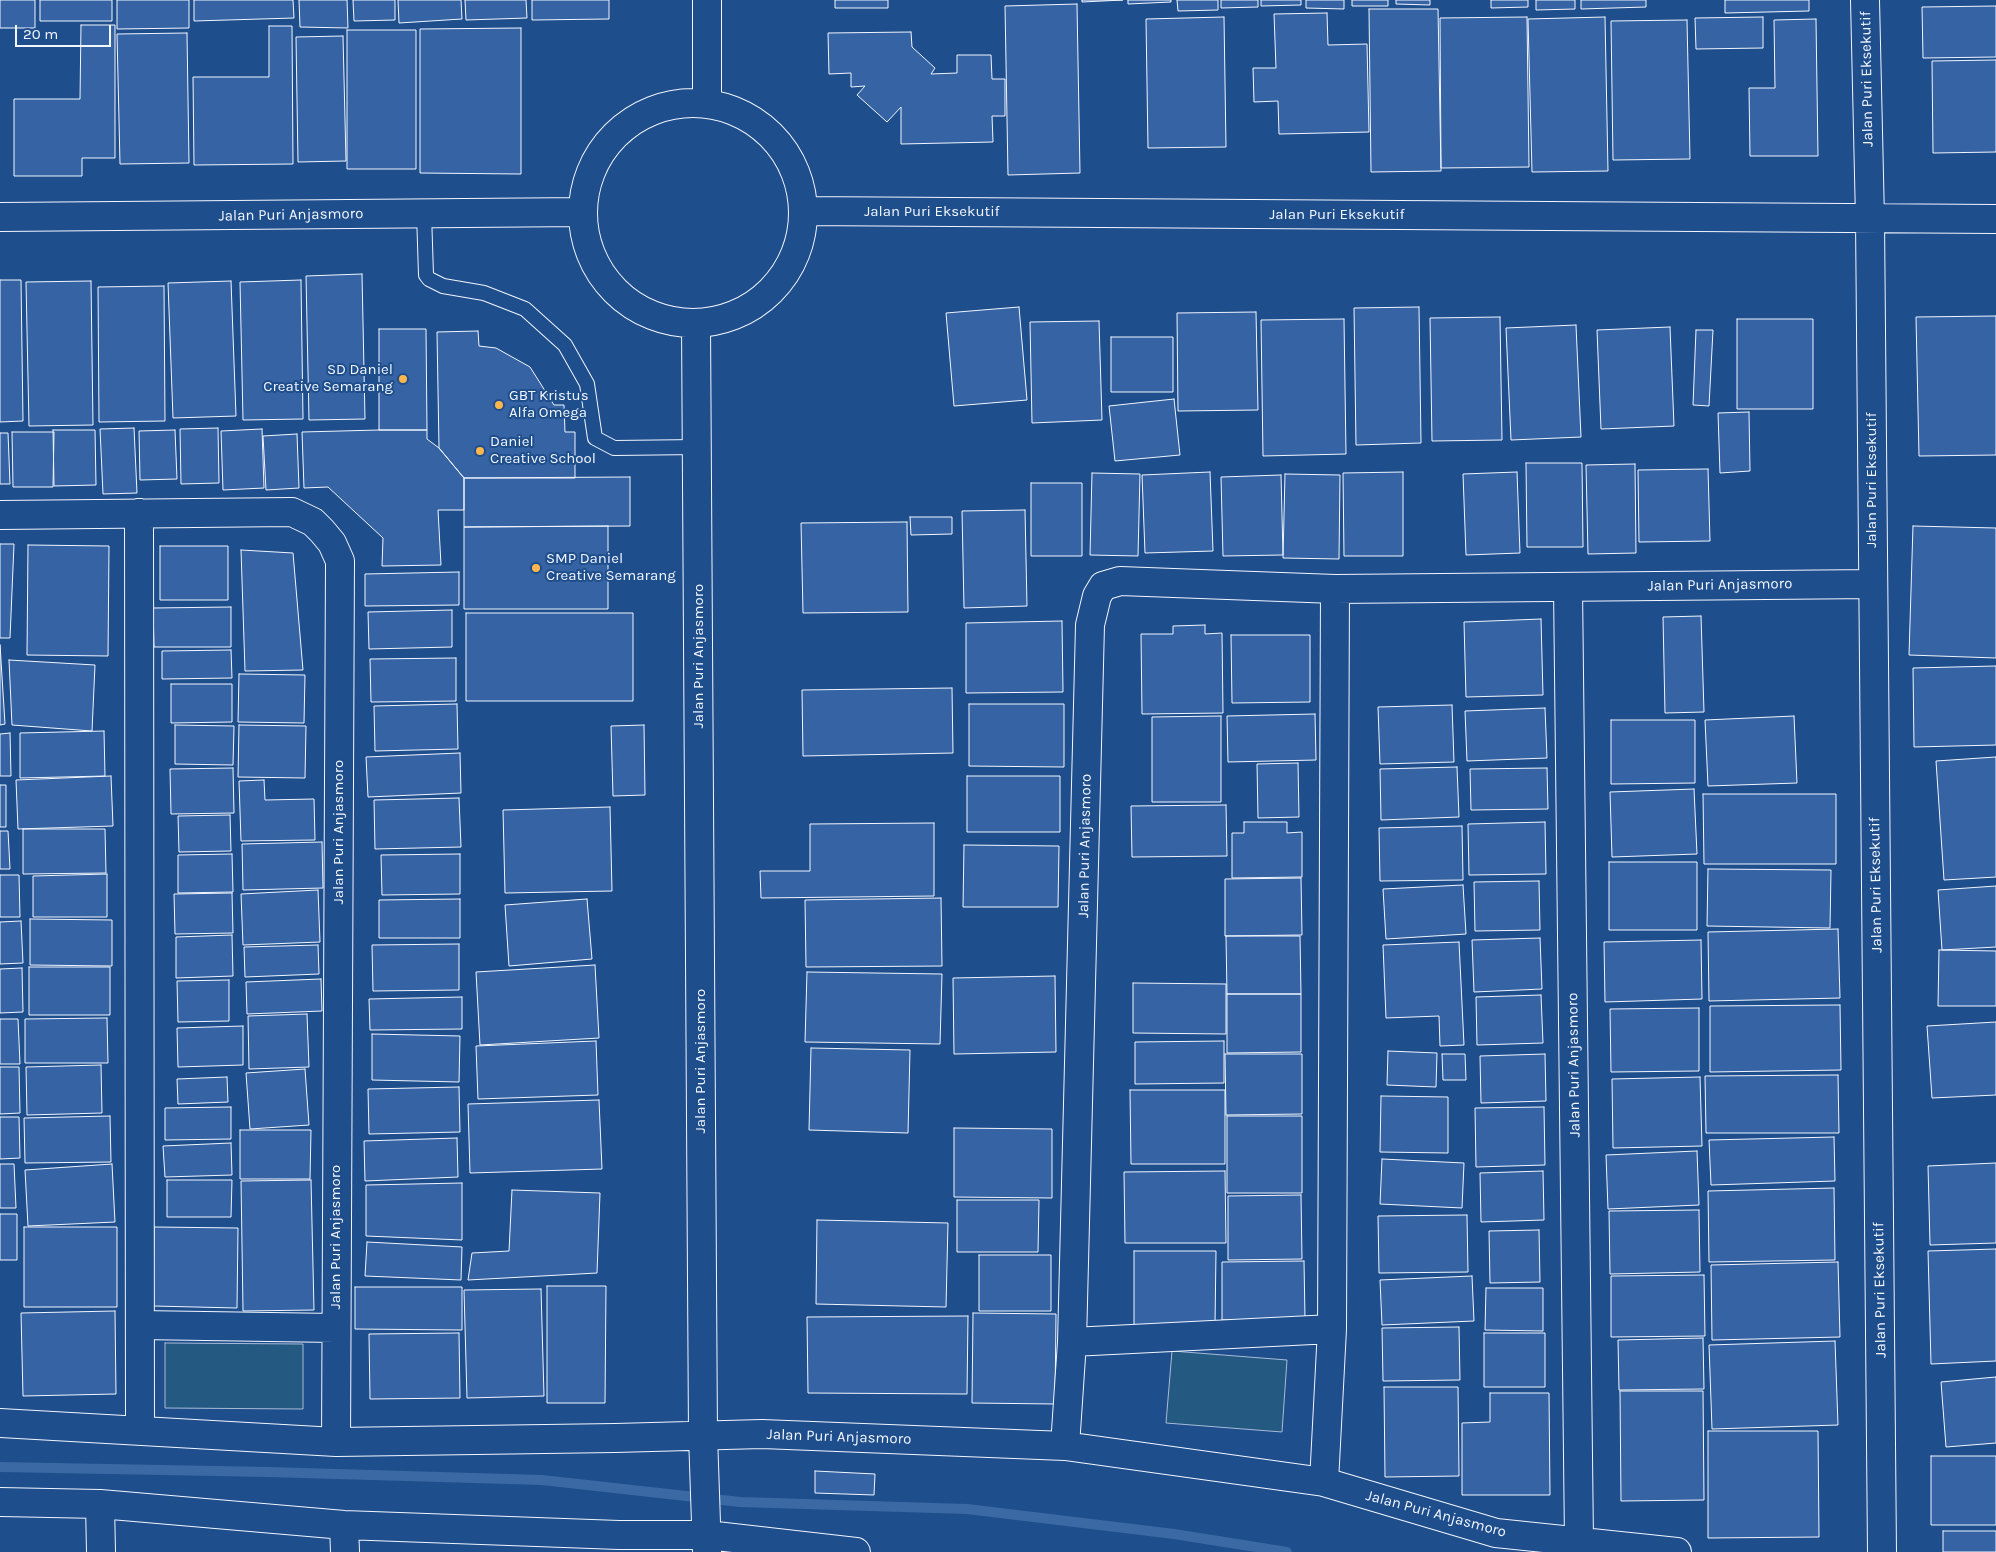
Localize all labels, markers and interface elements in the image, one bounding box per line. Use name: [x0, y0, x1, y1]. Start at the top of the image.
street label: Jalan Puri Eksekutif: [1857, 11, 1877, 147]
scale bar: [18, 15, 114, 47]
text: 20 m: [23, 25, 58, 43]
street label: Jalan Puri Eksekutif: [864, 203, 1000, 221]
street label: Jalan Puri Anjasmoro: [219, 205, 363, 225]
street label: Jalan Puri Eksekutif: [1269, 206, 1405, 224]
place label: SD Daniel Creative Semarang: [263, 361, 393, 396]
marker: SD Daniel Creative Semarang: [397, 373, 409, 385]
place label: GBT Kristus Alfa Omega: [509, 387, 589, 422]
marker: GBT Kristus Alfa Omega: [493, 399, 505, 411]
street label: Jalan Puri Eksekutif: [1863, 412, 1881, 548]
place label: Daniel Creative School: [490, 433, 596, 468]
marker: Daniel Creative School: [474, 445, 486, 457]
place label: SMP Daniel Creative Semarang: [546, 550, 676, 585]
marker: SMP Daniel Creative Semarang: [530, 562, 542, 574]
street label: Jalan Puri Anjasmoro: [1648, 575, 1792, 595]
street label: Jalan Puri Anjasmoro: [690, 584, 708, 728]
street label: Jalan Puri Anjasmoro: [330, 760, 348, 904]
street label: Jalan Puri Anjasmoro: [1075, 774, 1095, 918]
street label: Jalan Puri Eksekutif: [1866, 817, 1886, 953]
street label: Jalan Puri Anjasmoro: [692, 989, 710, 1133]
street label: Jalan Puri Anjasmoro: [1564, 993, 1584, 1137]
street label: Jalan Puri Anjasmoro: [327, 1165, 345, 1309]
street label: Jalan Puri Eksekutif: [1870, 1222, 1890, 1358]
street label: Jalan Puri Anjasmoro: [766, 1425, 912, 1449]
street label: Jalan Puri Anjasmoro: [1364, 1487, 1508, 1541]

